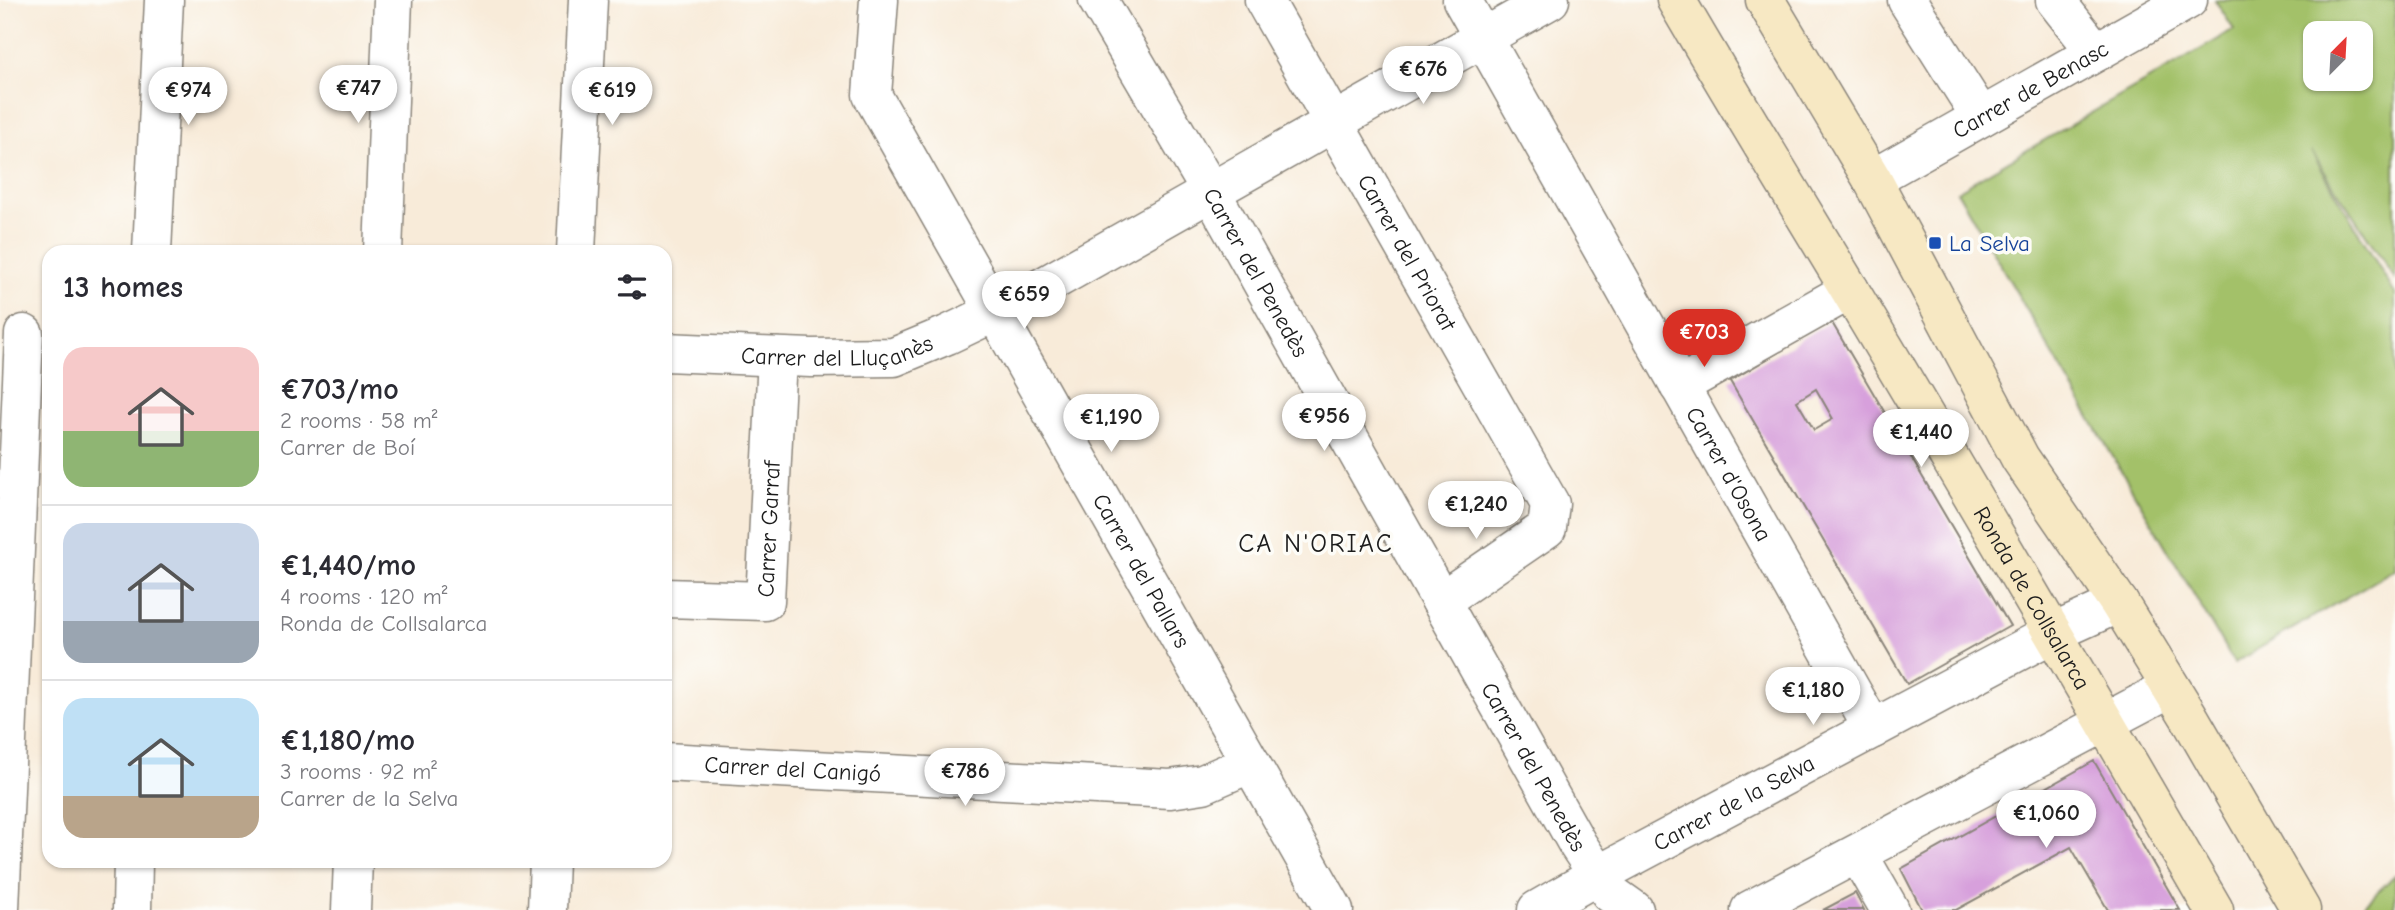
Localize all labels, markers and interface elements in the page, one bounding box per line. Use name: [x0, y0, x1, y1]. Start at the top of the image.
north arrow: [2303, 21, 2373, 91]
map controls: [2303, 21, 2373, 91]
street label: Carrer de Benasc: [1948, 35, 2113, 145]
pin: €676: [1382, 46, 1464, 106]
text: €676: [1398, 55, 1448, 82]
pin: €747: [317, 66, 399, 125]
pin: €974: [147, 68, 229, 127]
pin: €619: [571, 68, 653, 127]
text: €747: [335, 74, 381, 101]
text: €974: [164, 76, 212, 103]
text: €619: [588, 76, 636, 103]
street label: Carrer del Priorat: [1352, 170, 1462, 337]
street label: Carrer del Penedès: [1198, 183, 1314, 362]
place label: La Selva: [1949, 230, 2030, 257]
marker: La Selva: [1927, 235, 1943, 251]
icon: filters: [613, 268, 651, 306]
text: 13 homes: [63, 270, 183, 305]
pin: €659: [983, 272, 1065, 331]
text: €659: [998, 280, 1050, 307]
pin: €703: [1663, 310, 1745, 369]
text: €703: [1679, 318, 1729, 345]
street label: Carrer del Lluçanès: [740, 329, 937, 372]
text: €703/mo: [280, 372, 399, 407]
icon: home: [119, 375, 203, 459]
pin: €956: [1283, 393, 1365, 453]
pin: €1,190: [1054, 394, 1168, 454]
text: €956: [1298, 402, 1350, 429]
street label: Carrer d'Osona: [1680, 402, 1777, 546]
text: €1,190: [1079, 403, 1143, 430]
text: 2 rooms · 58 m²: [280, 407, 438, 434]
pin: €1,440: [1864, 410, 1978, 469]
text: €1,440: [1889, 418, 1953, 445]
text: Carrer de Boí: [280, 434, 415, 461]
street label: Carrer Garraf: [752, 459, 786, 598]
pin: €1,240: [1419, 482, 1533, 541]
street label: Carrer del Pallars: [1087, 489, 1196, 653]
text: €1,240: [1444, 490, 1508, 517]
street label: Ronda de Collsalarca: [1968, 502, 2096, 695]
district label: CA N'ORIAC: [1238, 529, 1394, 559]
text: €1,440/mo: [280, 548, 416, 583]
icon: home: [119, 551, 203, 635]
text: 4 rooms · 120 m²: [280, 583, 447, 610]
text: Ronda de Collsalarca: [280, 610, 487, 637]
pin: €1,180: [1756, 668, 1870, 727]
text: €1,180: [1781, 676, 1845, 703]
street label: Carrer del Penedès: [1475, 678, 1592, 857]
text: €1,180/mo: [280, 723, 415, 758]
icon: home: [119, 726, 203, 810]
pin: €786: [924, 748, 1006, 808]
street label: Carrer de la Selva: [1649, 749, 1819, 857]
street label: Carrer del Canigó: [704, 751, 882, 788]
text: €786: [940, 757, 990, 784]
text: 3 rooms · 92 m²: [280, 758, 437, 785]
text: Carrer de la Selva: [280, 785, 458, 812]
pin: €1,060: [1989, 790, 2103, 850]
text: €1,060: [2012, 799, 2080, 826]

